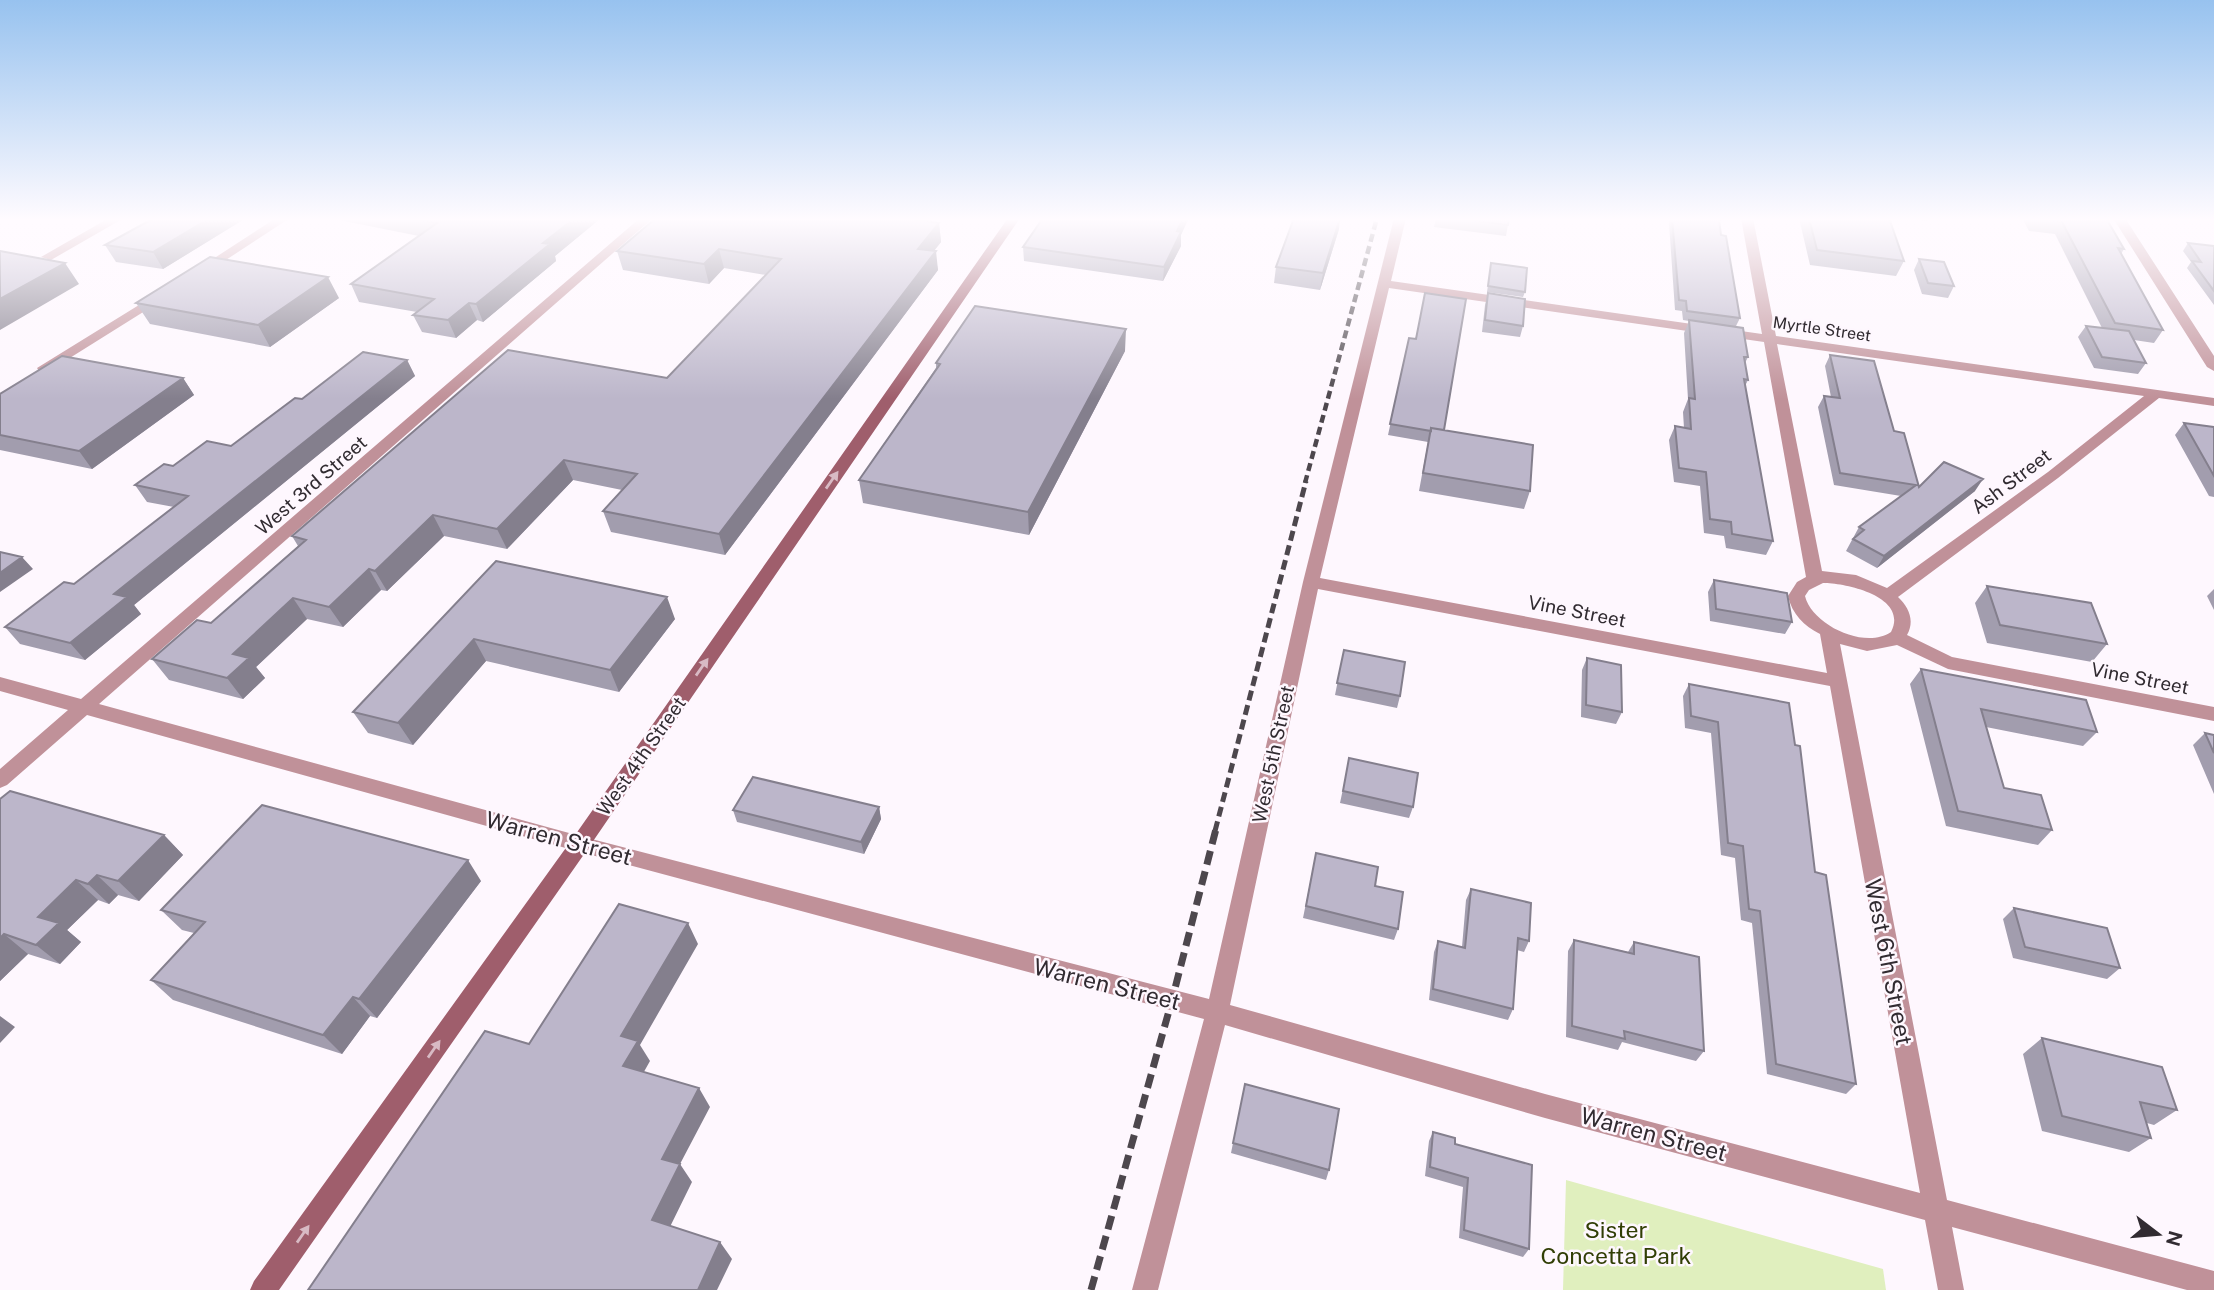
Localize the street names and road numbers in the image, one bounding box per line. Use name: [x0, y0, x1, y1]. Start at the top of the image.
street label: Myrtle Street: [1772, 313, 1872, 345]
street label: West 3rd Street: [251, 431, 371, 539]
street label: Ash Street: [1967, 444, 2055, 518]
street label: Vine Street: [1526, 591, 1628, 631]
street label: Vine Street: [2089, 658, 2191, 698]
street label: West 5th Street: [1248, 683, 1298, 825]
street label: West 4th Street: [592, 692, 690, 820]
street label: Warren Street: [483, 805, 635, 871]
street label: West 6th Street: [1860, 876, 1918, 1048]
street label: Warren Street: [1031, 953, 1183, 1015]
street label: Warren Street: [1578, 1101, 1730, 1167]

